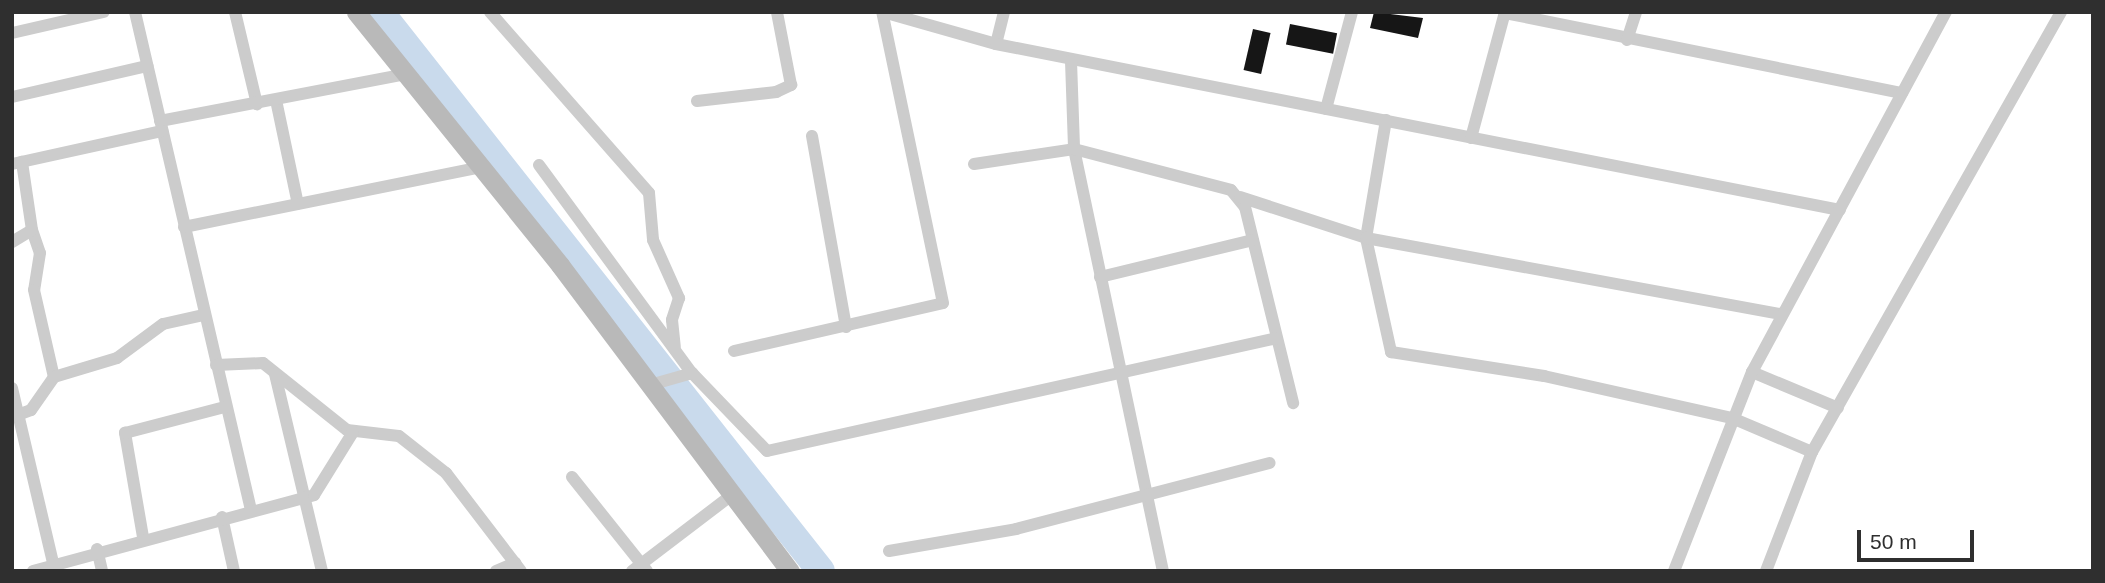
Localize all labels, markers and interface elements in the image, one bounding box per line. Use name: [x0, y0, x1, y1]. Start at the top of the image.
scale bar: [1860, 516, 1977, 560]
text: 50 m: [1870, 530, 1917, 553]

